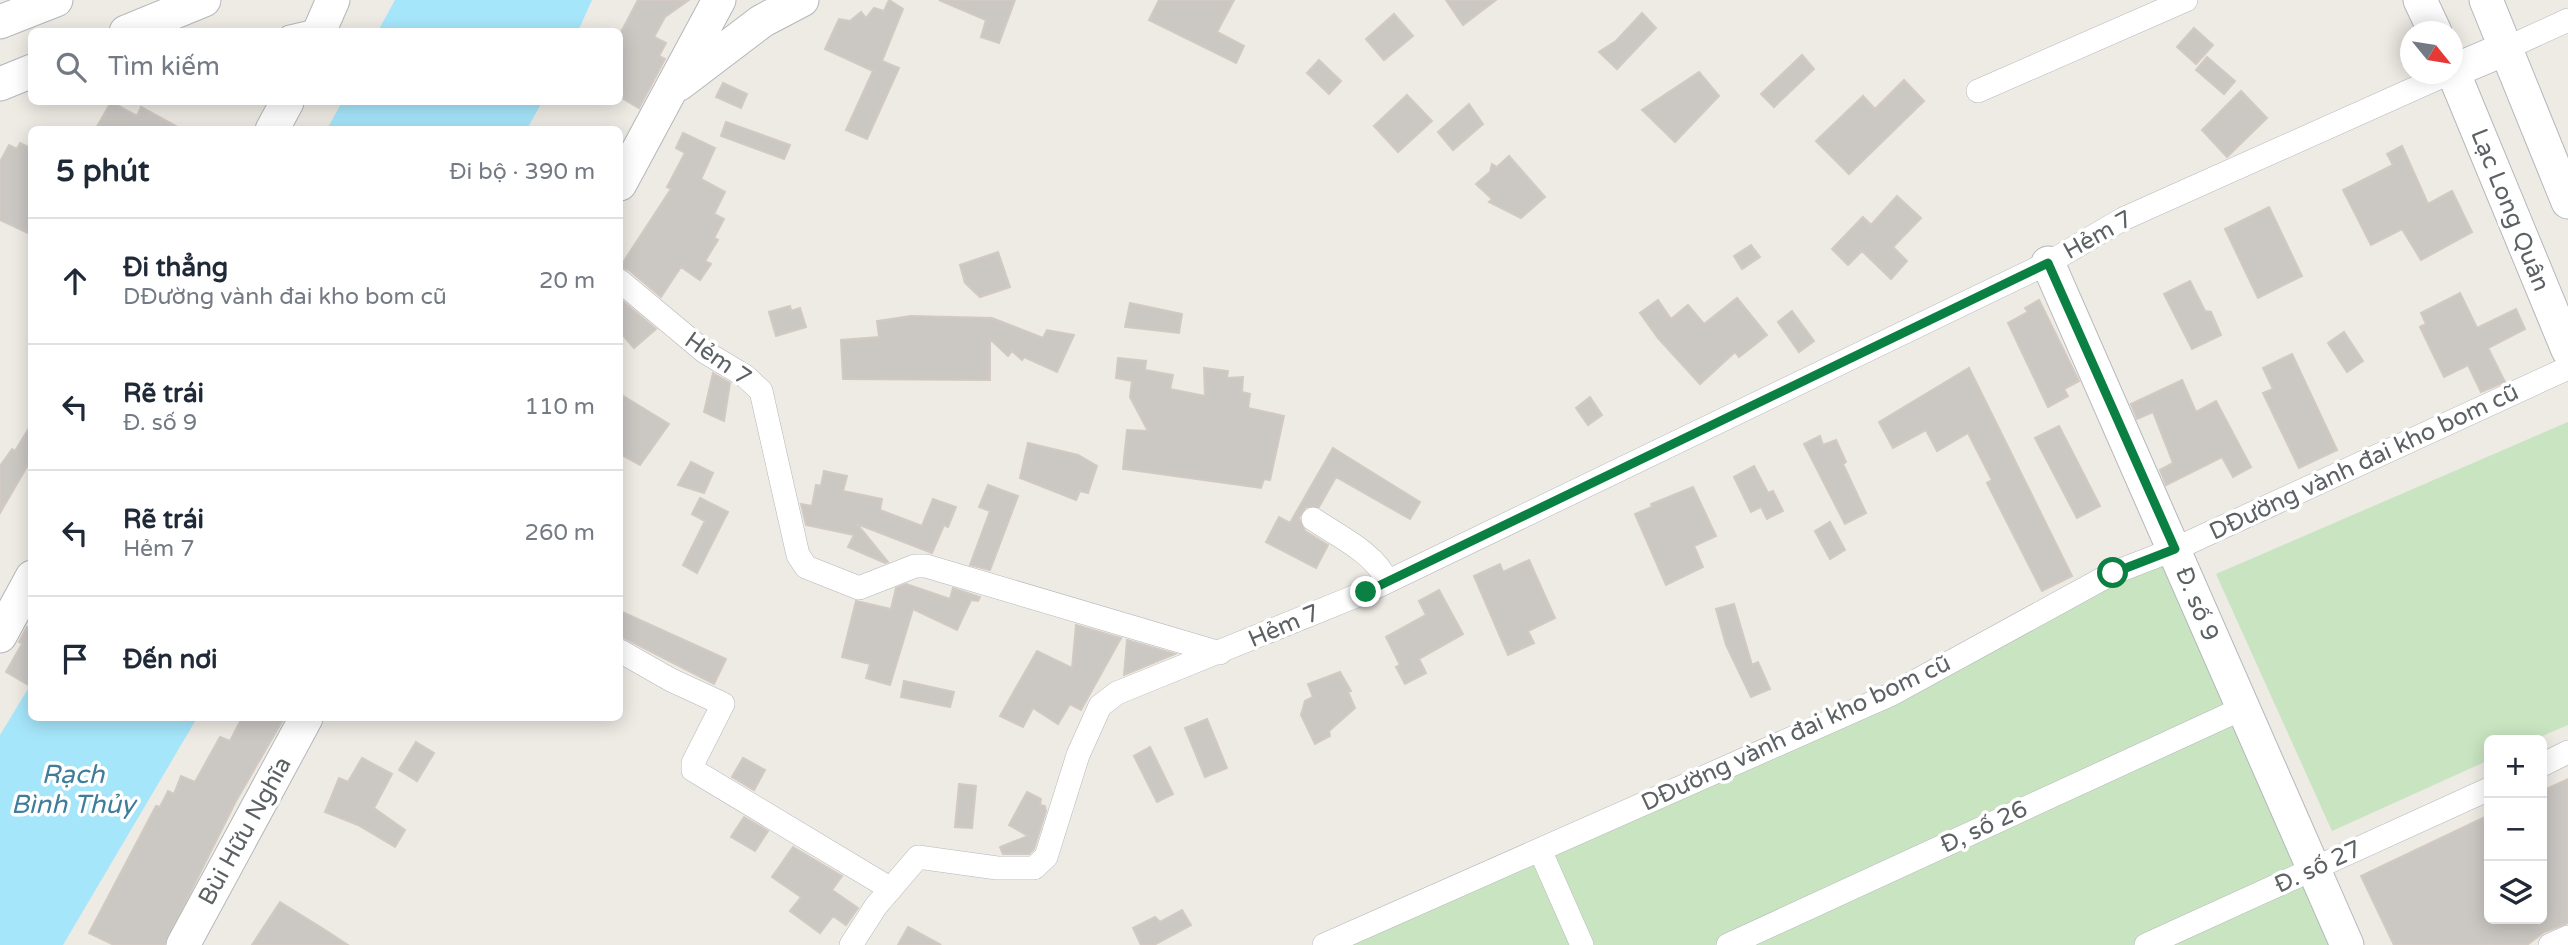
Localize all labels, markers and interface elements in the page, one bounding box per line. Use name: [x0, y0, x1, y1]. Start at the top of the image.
north arrow: [2400, 21, 2463, 84]
search box: [28, 28, 623, 105]
icon: search: [52, 48, 90, 86]
text: Tìm kiếm: [108, 51, 220, 82]
street label: Lạc Long Quân: [2464, 124, 2556, 296]
text: 5 phút: [56, 153, 149, 190]
text: Đi bộ · 390 m: [449, 158, 595, 186]
street label: Hẻm 7: [2058, 204, 2138, 266]
text: Đi thẳng: [123, 252, 228, 283]
icon: ahead: [56, 262, 94, 300]
text: 20 m: [539, 267, 595, 295]
text: DĐường vành đai kho bom cũ: [123, 283, 447, 311]
street label: Hẻm 7: [679, 326, 757, 392]
street label: DĐường vành đai kho bom cũ: [2205, 377, 2523, 547]
text: Rẽ trái: [123, 378, 204, 409]
icon: left: [56, 388, 94, 426]
text: 110 m: [525, 393, 595, 421]
text: Đ. số 9: [123, 409, 197, 437]
text: Rẽ trái: [123, 504, 204, 535]
icon: left: [56, 514, 94, 552]
text: 260 m: [525, 519, 595, 547]
text: Hẻm 7: [123, 535, 195, 563]
route start: [2097, 557, 2128, 588]
street label: Đ. số 9: [2169, 563, 2225, 645]
route end: [1350, 576, 1381, 607]
street label: Hẻm 7: [1244, 598, 1324, 654]
icon: arrive: [56, 640, 94, 678]
text: Đến nơi: [123, 644, 218, 675]
street label: DĐường vành đai kho bom cũ: [1637, 648, 1955, 818]
map controls: [2484, 735, 2547, 924]
button: +: [2484, 735, 2547, 798]
street label: Bùi Hữu Nghĩa: [192, 752, 298, 910]
water label: Rạch Bình Thủy: [11, 759, 138, 820]
street label: Đ, số 26: [1936, 794, 2032, 860]
button: −: [2484, 798, 2547, 861]
street label: Đ. số 27: [2270, 834, 2366, 900]
button: layers: [2484, 861, 2547, 924]

